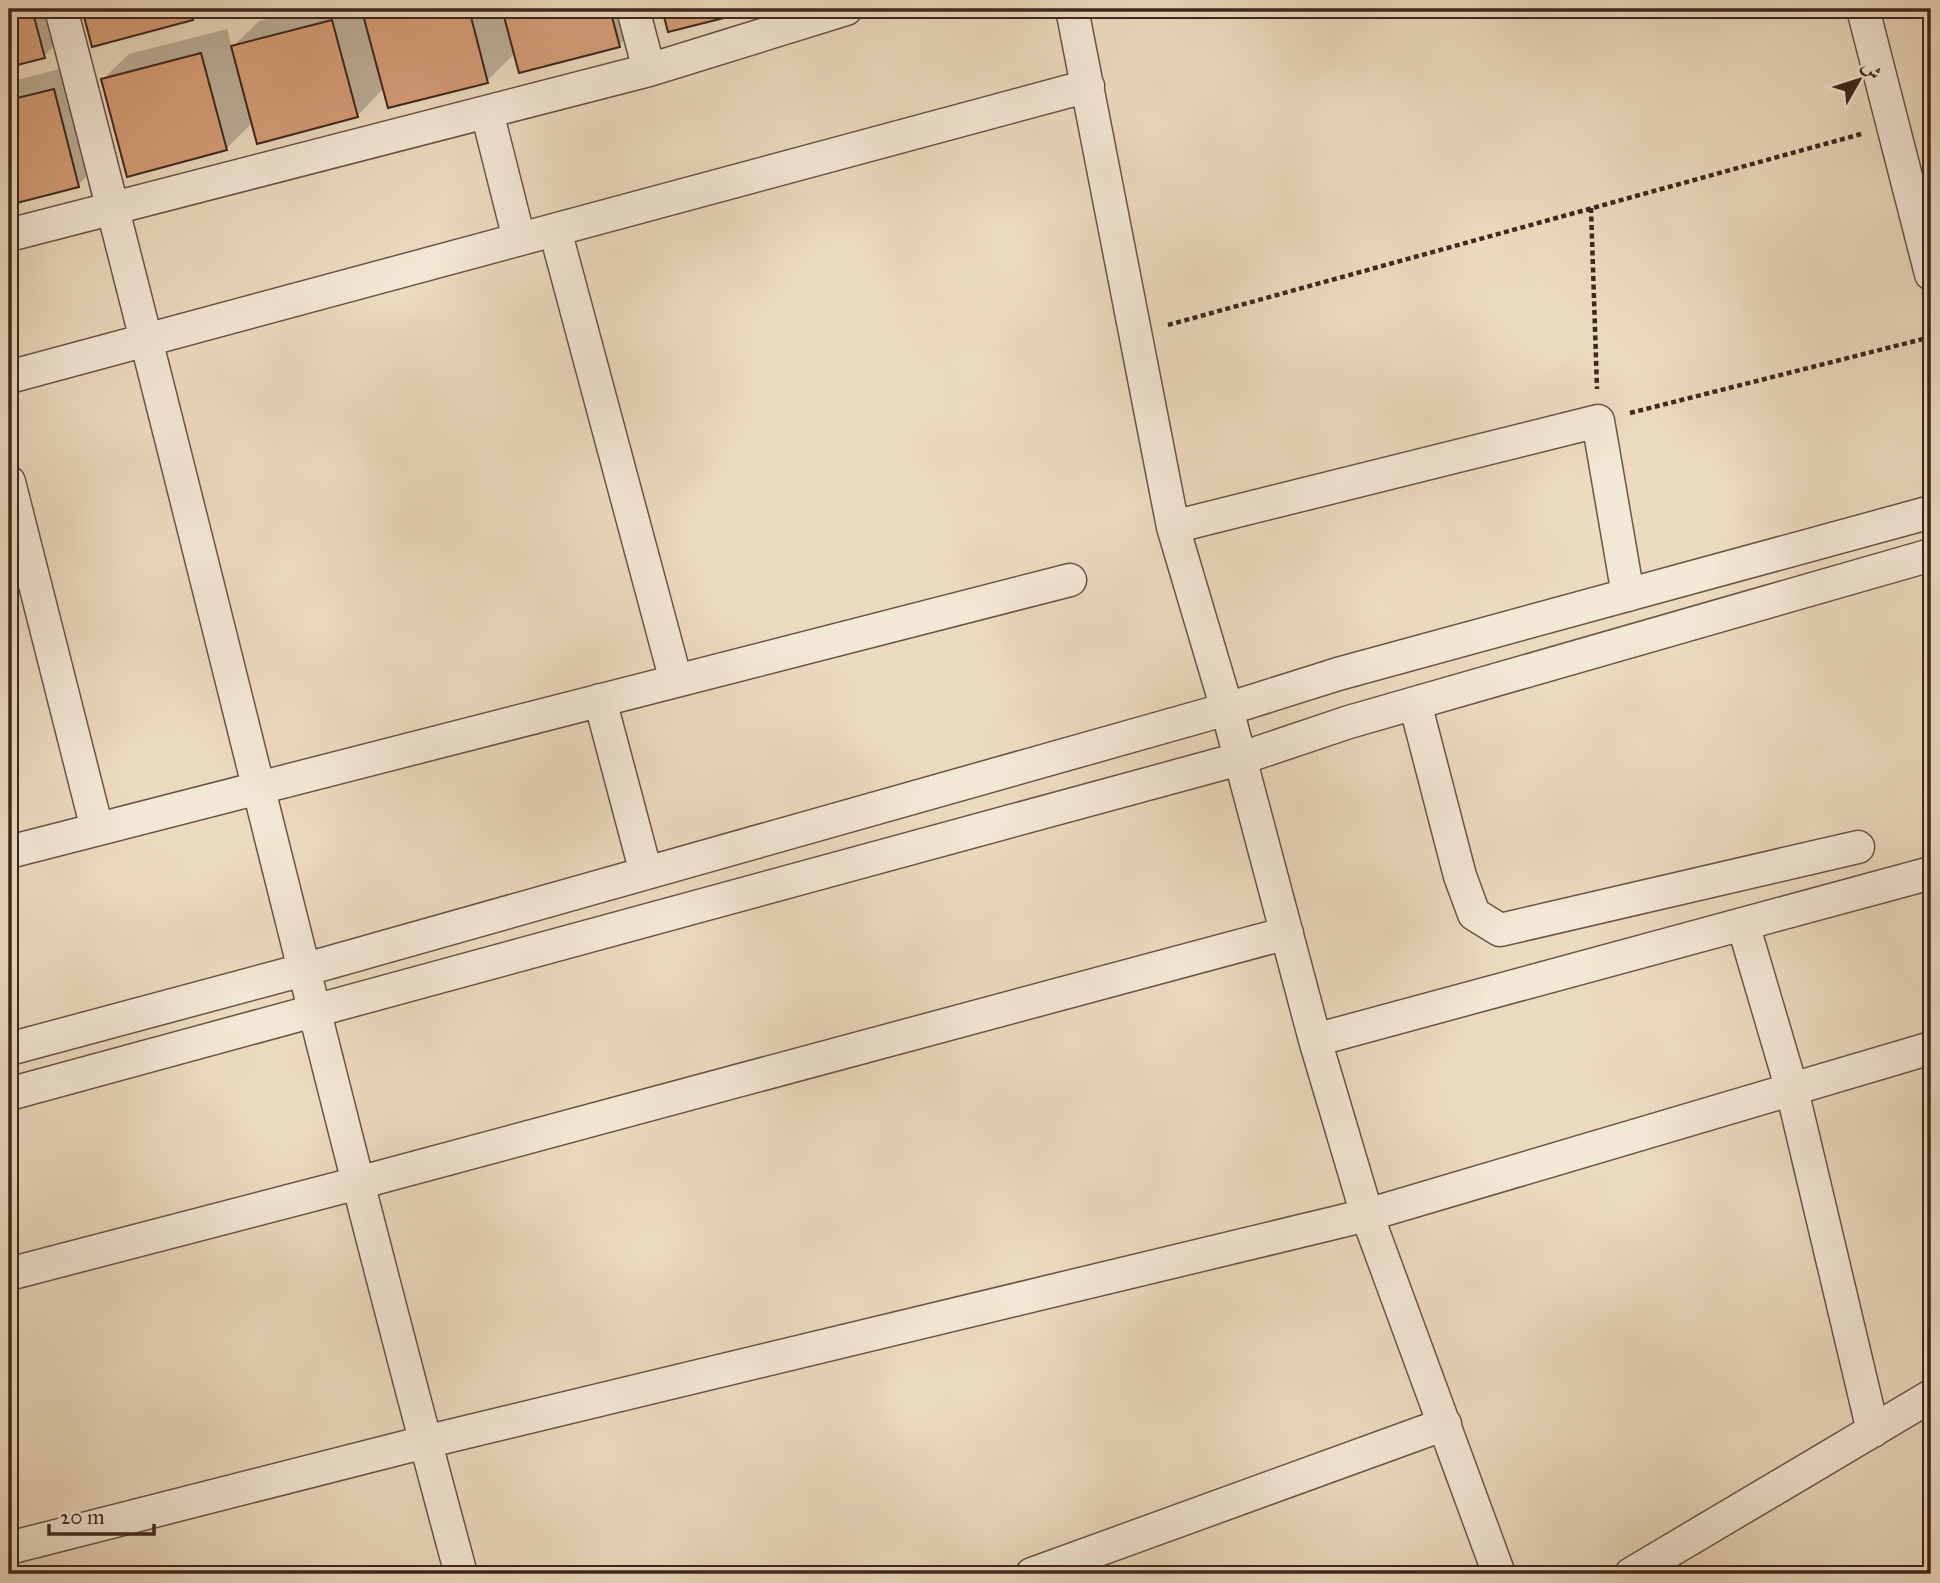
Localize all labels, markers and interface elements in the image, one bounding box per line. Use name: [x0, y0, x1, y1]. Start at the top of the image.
north arrow: [1825, 46, 1895, 116]
text: ش: [1857, 55, 1887, 84]
scale bar: [49, 1492, 154, 1536]
text: 20 m: [60, 1504, 105, 1530]

